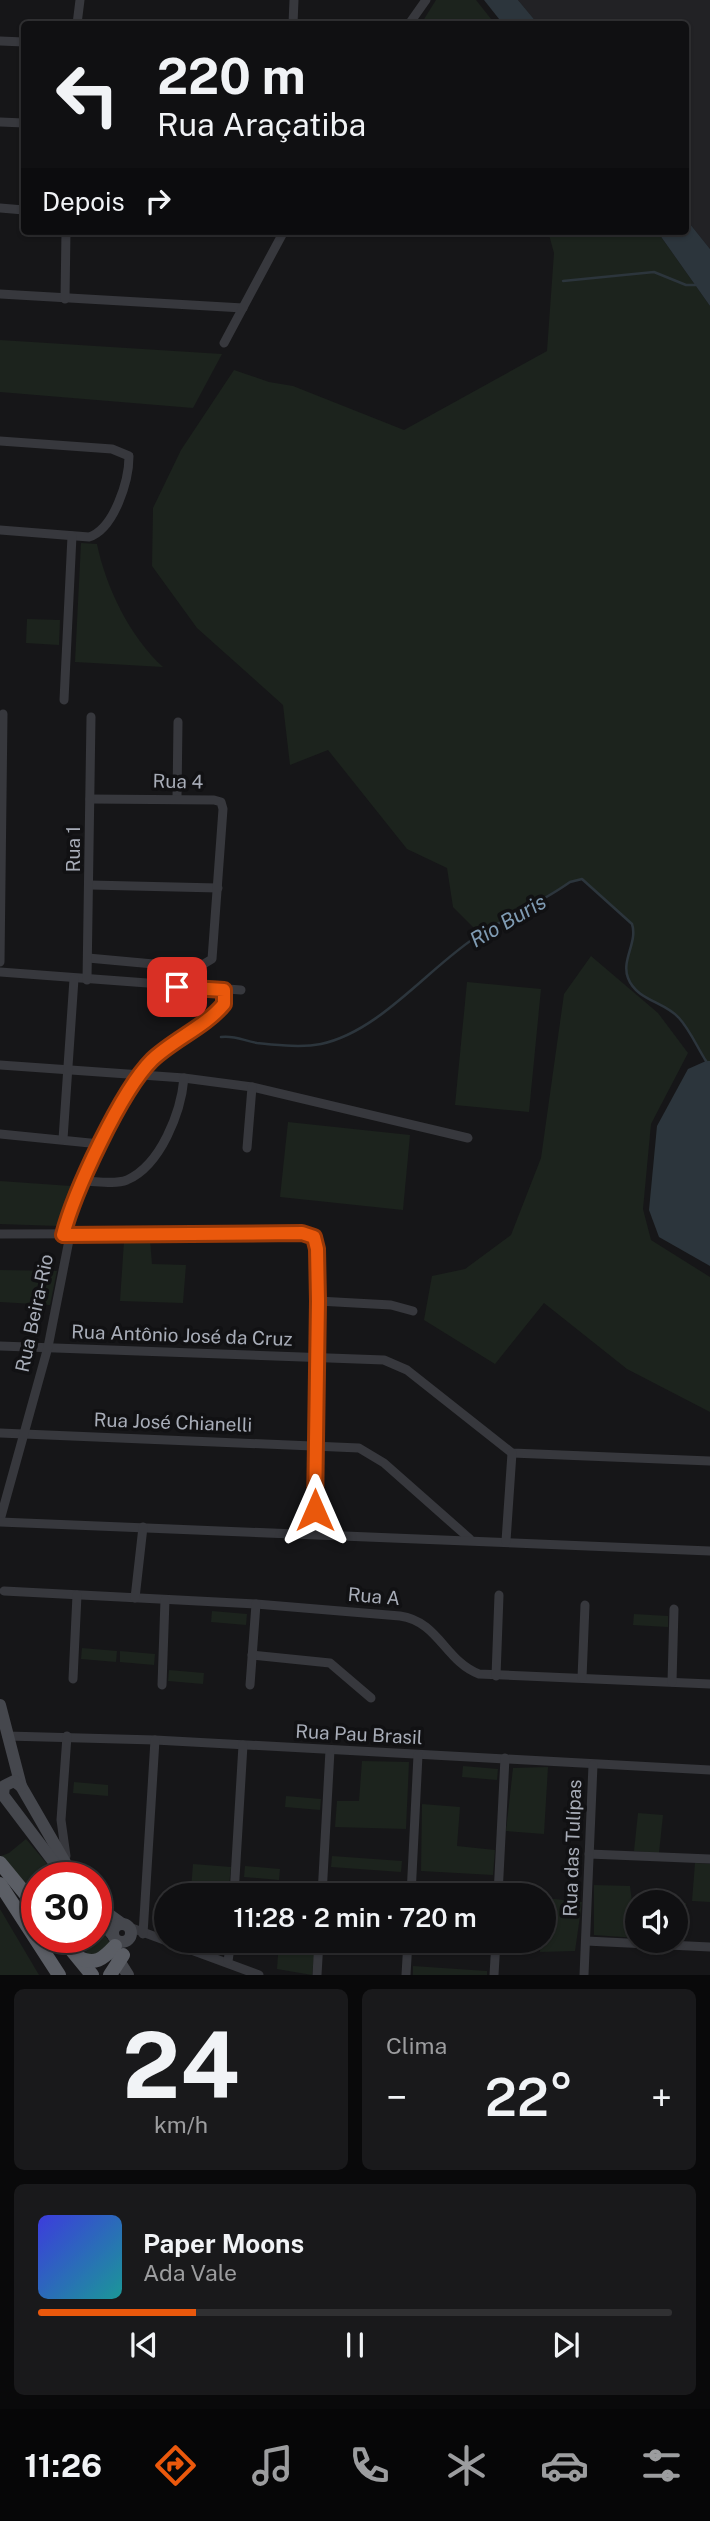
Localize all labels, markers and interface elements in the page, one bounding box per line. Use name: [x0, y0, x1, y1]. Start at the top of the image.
text: 220 m: [157, 47, 306, 105]
icon: left: [42, 49, 133, 140]
text: Rua Araçatiba: [157, 106, 366, 143]
icon: right: [139, 182, 177, 220]
text: Depois: [42, 186, 125, 217]
street label: Rua 4: [152, 770, 204, 792]
street label: Rua 1: [62, 826, 84, 872]
water label: Rio Buris: [465, 889, 550, 952]
pin: [147, 957, 207, 1017]
icon: arrive: [158, 968, 196, 1006]
street label: Rua Beira-Rio: [11, 1252, 57, 1374]
street label: Rua Antônio José da Cruz: [71, 1320, 293, 1350]
street label: Rua José Chianelli: [93, 1408, 253, 1436]
position arrow: [278, 1473, 352, 1547]
street label: Rua A: [347, 1583, 401, 1609]
street label: Rua Pau Brasil: [295, 1720, 423, 1748]
street label: Rua das Tulípas: [559, 1779, 585, 1917]
speed limit sign: 30: [21, 1862, 112, 1953]
map controls: [625, 1890, 688, 1953]
button: sound: [625, 1890, 688, 1953]
text: 11:28 · 2 min · 720 m: [233, 1902, 477, 1933]
text: 24: [122, 2012, 240, 2118]
text: Clima: [386, 2032, 447, 2059]
text: 22°: [485, 2067, 573, 2128]
text: −: [386, 2075, 407, 2120]
text: +: [651, 2075, 672, 2120]
text: km/h: [154, 2111, 208, 2138]
text: Paper Moons: [143, 2228, 304, 2259]
text: Ada Vale: [143, 2259, 237, 2286]
icon: previous: [125, 2326, 163, 2364]
icon: pause: [336, 2326, 374, 2364]
icon: next: [547, 2326, 585, 2364]
icon: directions: [151, 2441, 200, 2490]
icon: music: [248, 2441, 297, 2490]
icon: phone: [345, 2441, 394, 2490]
icon: climate: [442, 2441, 491, 2490]
icon: car: [540, 2441, 589, 2490]
icon: filters: [637, 2441, 686, 2490]
text: 11:26: [24, 2447, 102, 2484]

